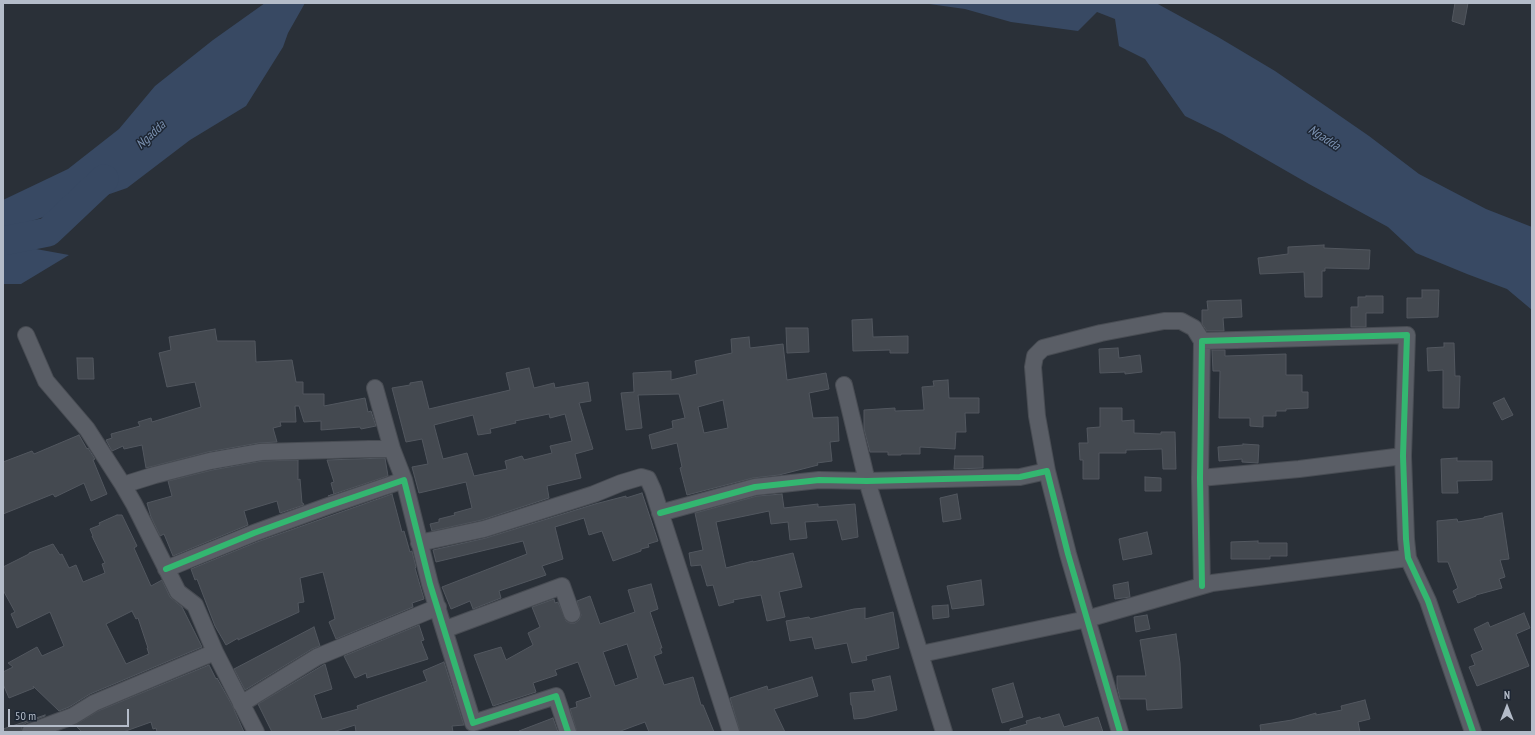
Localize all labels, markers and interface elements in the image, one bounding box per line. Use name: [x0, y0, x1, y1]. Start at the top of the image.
water label: Ngadda: [133, 118, 169, 152]
water label: Ngadda: [1305, 122, 1343, 154]
north arrow: [1487, 687, 1527, 727]
text: N: [1504, 688, 1510, 702]
scale bar: [10, 701, 131, 727]
text: 50 m: [15, 708, 36, 723]

